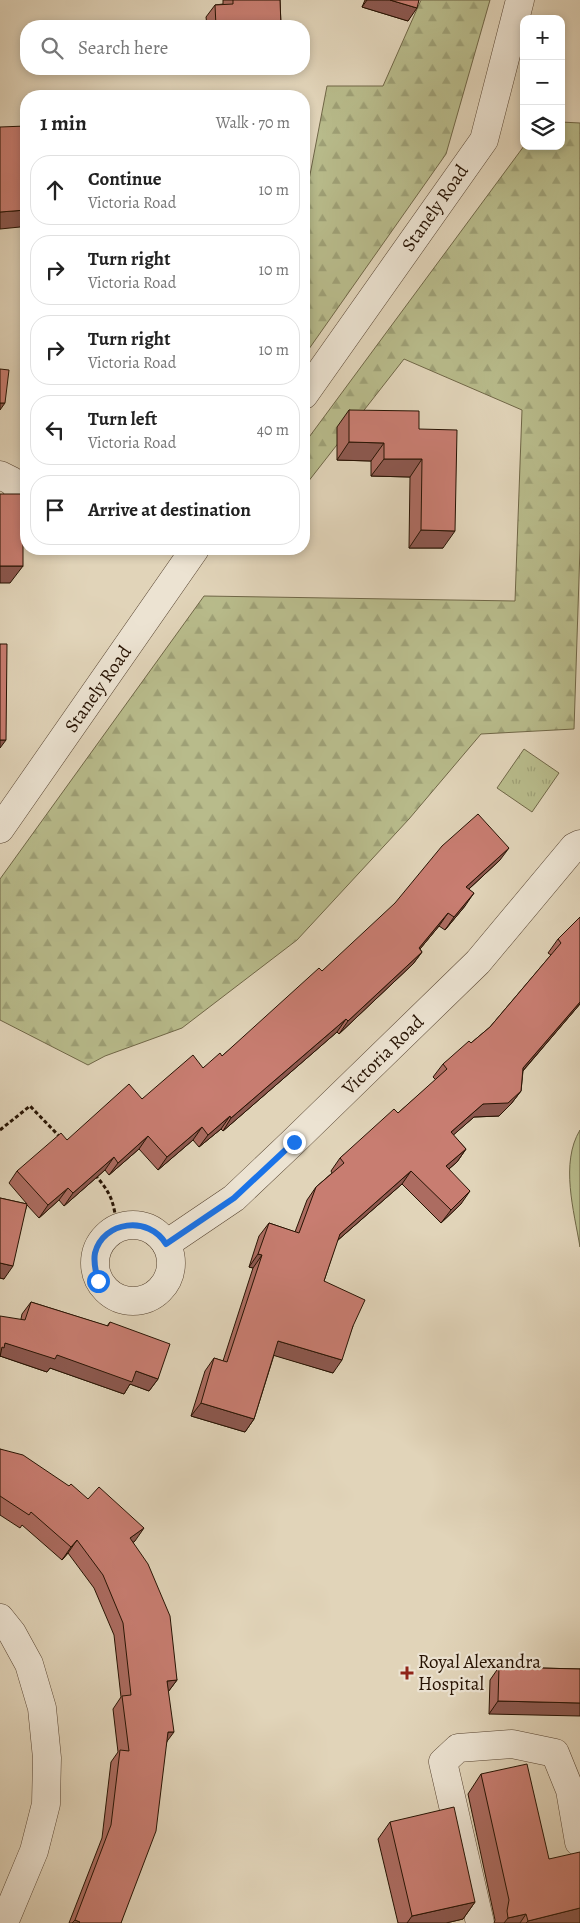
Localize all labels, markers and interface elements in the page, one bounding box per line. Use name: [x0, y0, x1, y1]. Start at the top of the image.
map controls: [520, 15, 565, 150]
button: +: [520, 15, 565, 60]
search box: [20, 20, 310, 75]
icon: search: [38, 34, 66, 62]
text: Search here: [78, 35, 168, 61]
button: −: [520, 60, 565, 105]
button: layers: [520, 105, 565, 150]
text: 1 min: [40, 109, 87, 137]
text: Walk · 70 m: [216, 112, 290, 134]
street label: Stanely Road: [396, 159, 475, 257]
text: Continue: [88, 166, 162, 192]
icon: ahead: [41, 176, 69, 204]
text: 10 m: [259, 179, 289, 201]
text: Victoria Road: [88, 192, 176, 214]
text: Turn right: [88, 246, 170, 272]
icon: right: [41, 256, 69, 284]
text: 10 m: [259, 259, 289, 281]
text: Victoria Road: [88, 272, 176, 294]
text: Turn right: [88, 326, 170, 352]
icon: right: [41, 336, 69, 364]
text: 10 m: [259, 339, 289, 361]
text: Victoria Road: [88, 352, 176, 374]
text: Turn left: [88, 406, 157, 432]
icon: left: [41, 416, 69, 444]
text: 40 m: [257, 419, 289, 441]
text: Victoria Road: [88, 432, 176, 454]
icon: arrive: [41, 496, 69, 524]
text: Arrive at destination: [88, 497, 251, 523]
street label: Stanely Road: [59, 640, 138, 738]
street label: Victoria Road: [336, 1009, 430, 1101]
route end: [283, 1131, 306, 1154]
route start: [87, 1270, 110, 1293]
place label: Royal Alexandra Hospital: [418, 1649, 541, 1697]
marker: Royal Alexandra Hospital: [400, 1666, 414, 1680]

